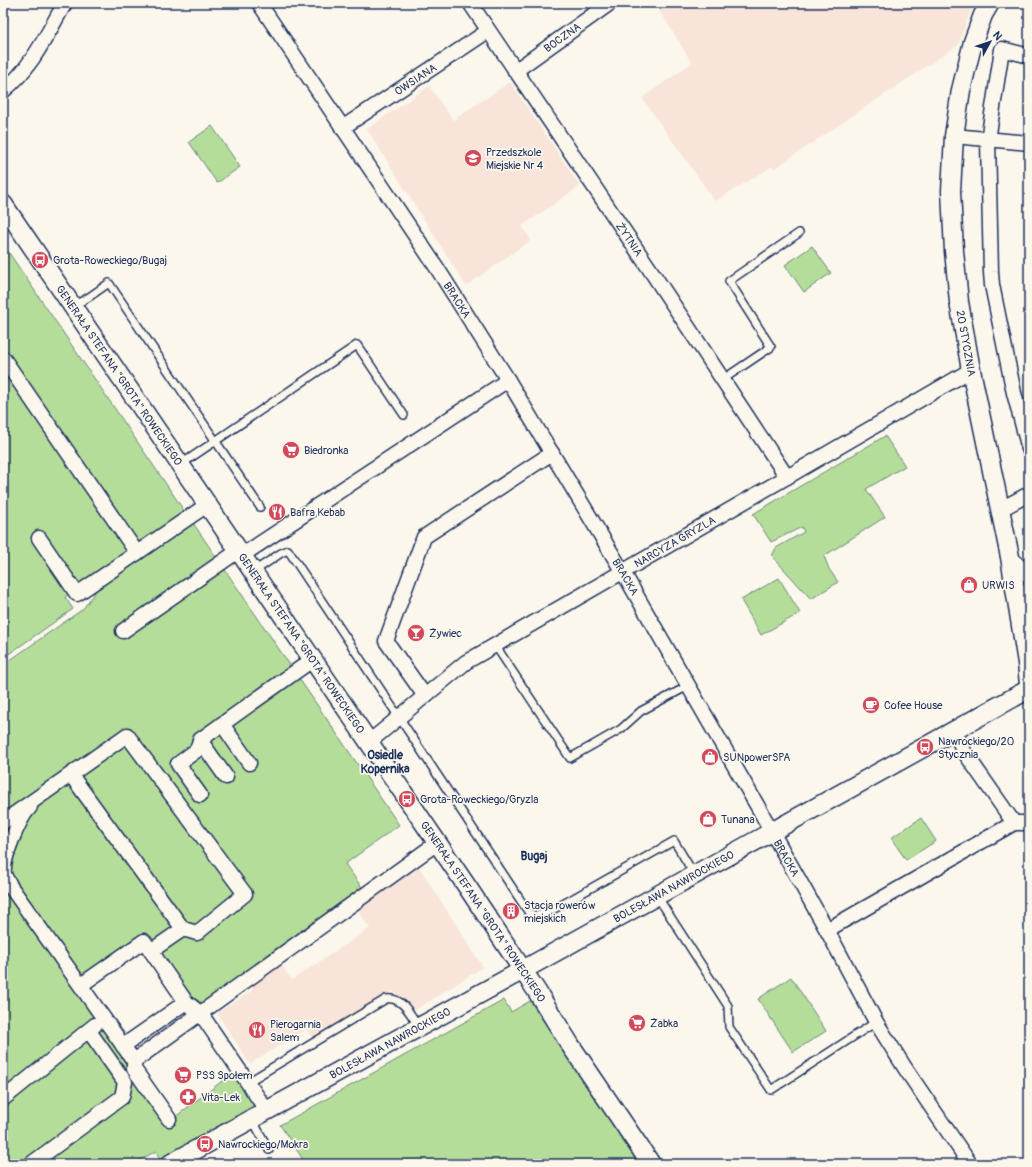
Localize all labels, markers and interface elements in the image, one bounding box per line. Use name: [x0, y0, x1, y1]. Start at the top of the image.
street label: BOCZNA: [542, 20, 583, 55]
north arrow: [970, 22, 1010, 62]
text: N: [990, 29, 1005, 43]
street label: OWSIANA: [392, 61, 439, 98]
place label: Przedszkole Miejskie Nr 4: [486, 146, 544, 172]
school or university icon: Przedszkole Miejskie Nr 4: [463, 148, 483, 168]
street label: ŻYTNIA: [613, 220, 645, 259]
bus stop icon: Grota-Roweckiego/Bugaj: [30, 250, 50, 270]
place label: Grota-Roweckiego/Bugaj: [53, 254, 167, 267]
street label: BRACKA: [441, 280, 473, 321]
street label: GENERAŁA STEFANA "GROTA" ROWECKIEGO: [53, 283, 185, 468]
street label: 20 STYCZNIA: [954, 309, 978, 378]
supermarket icon: Biedronka: [281, 440, 301, 460]
place label: Biedronka: [304, 444, 348, 457]
restaurant icon: Bafra Kebab: [267, 502, 287, 522]
place label: Bafra Kebab: [290, 506, 345, 519]
street label: NARCYZA GRYZLA: [632, 514, 718, 571]
street label: GENERAŁA STEFANA "GROTA" ROWECKIEGO: [235, 551, 367, 736]
street label: BRACKA: [609, 556, 641, 598]
shop icon: URWIS: [959, 575, 979, 595]
place label: URWIS: [982, 579, 1015, 592]
bar icon: Żywiec: [406, 623, 426, 643]
place label: Żywiec: [429, 627, 462, 640]
cafe icon: Cofee House: [861, 695, 881, 715]
place label: Cofee House: [884, 699, 943, 712]
place label: Nawrockiego/20 Stycznia: [938, 735, 1014, 761]
bus stop icon: Nawrockiego/20 Stycznia: [915, 737, 935, 757]
shop icon: SUNpowerSPA: [700, 747, 720, 767]
district label: Osiedle Kopernika: [360, 748, 410, 777]
place label: SUNpowerSPA: [723, 751, 790, 764]
bus stop icon: Grota-Roweckiego/Gryzla: [397, 789, 417, 809]
place label: Grota-Roweckiego/Gryzla: [420, 793, 538, 806]
shop icon: Tunana: [698, 809, 718, 829]
place label: Tunana: [721, 813, 755, 826]
street label: GENERAŁA STEFANA "GROTA" ROWECKIEGO: [418, 819, 548, 1004]
street label: BRACKA: [771, 837, 802, 879]
street label: BOLESŁAWA NAWROCKIEGO: [611, 848, 736, 926]
district label: Bugaj: [520, 849, 548, 864]
place label: Stacja rowerów miejskich: [524, 899, 596, 925]
building icon: Stacja rowerów miejskich: [501, 901, 521, 921]
street label: BOLESŁAWA NAWROCKIEGO: [328, 1005, 453, 1082]
supermarket icon: Żabka: [627, 1013, 647, 1033]
place label: Żabka: [650, 1017, 678, 1030]
place label: Pierogarnia Salem: [270, 1018, 321, 1044]
restaurant icon: Pierogarnia Salem: [247, 1020, 267, 1040]
supermarket icon: PSS Społem: [173, 1065, 193, 1085]
place label: PSS Społem: [196, 1069, 253, 1082]
pharmacy icon: Vita-Lek: [178, 1087, 198, 1107]
place label: Vita-Lek: [201, 1091, 240, 1104]
bus stop icon: Nawrockiego/Mokra: [195, 1134, 215, 1154]
place label: Nawrockiego/Mokra: [218, 1138, 308, 1151]

